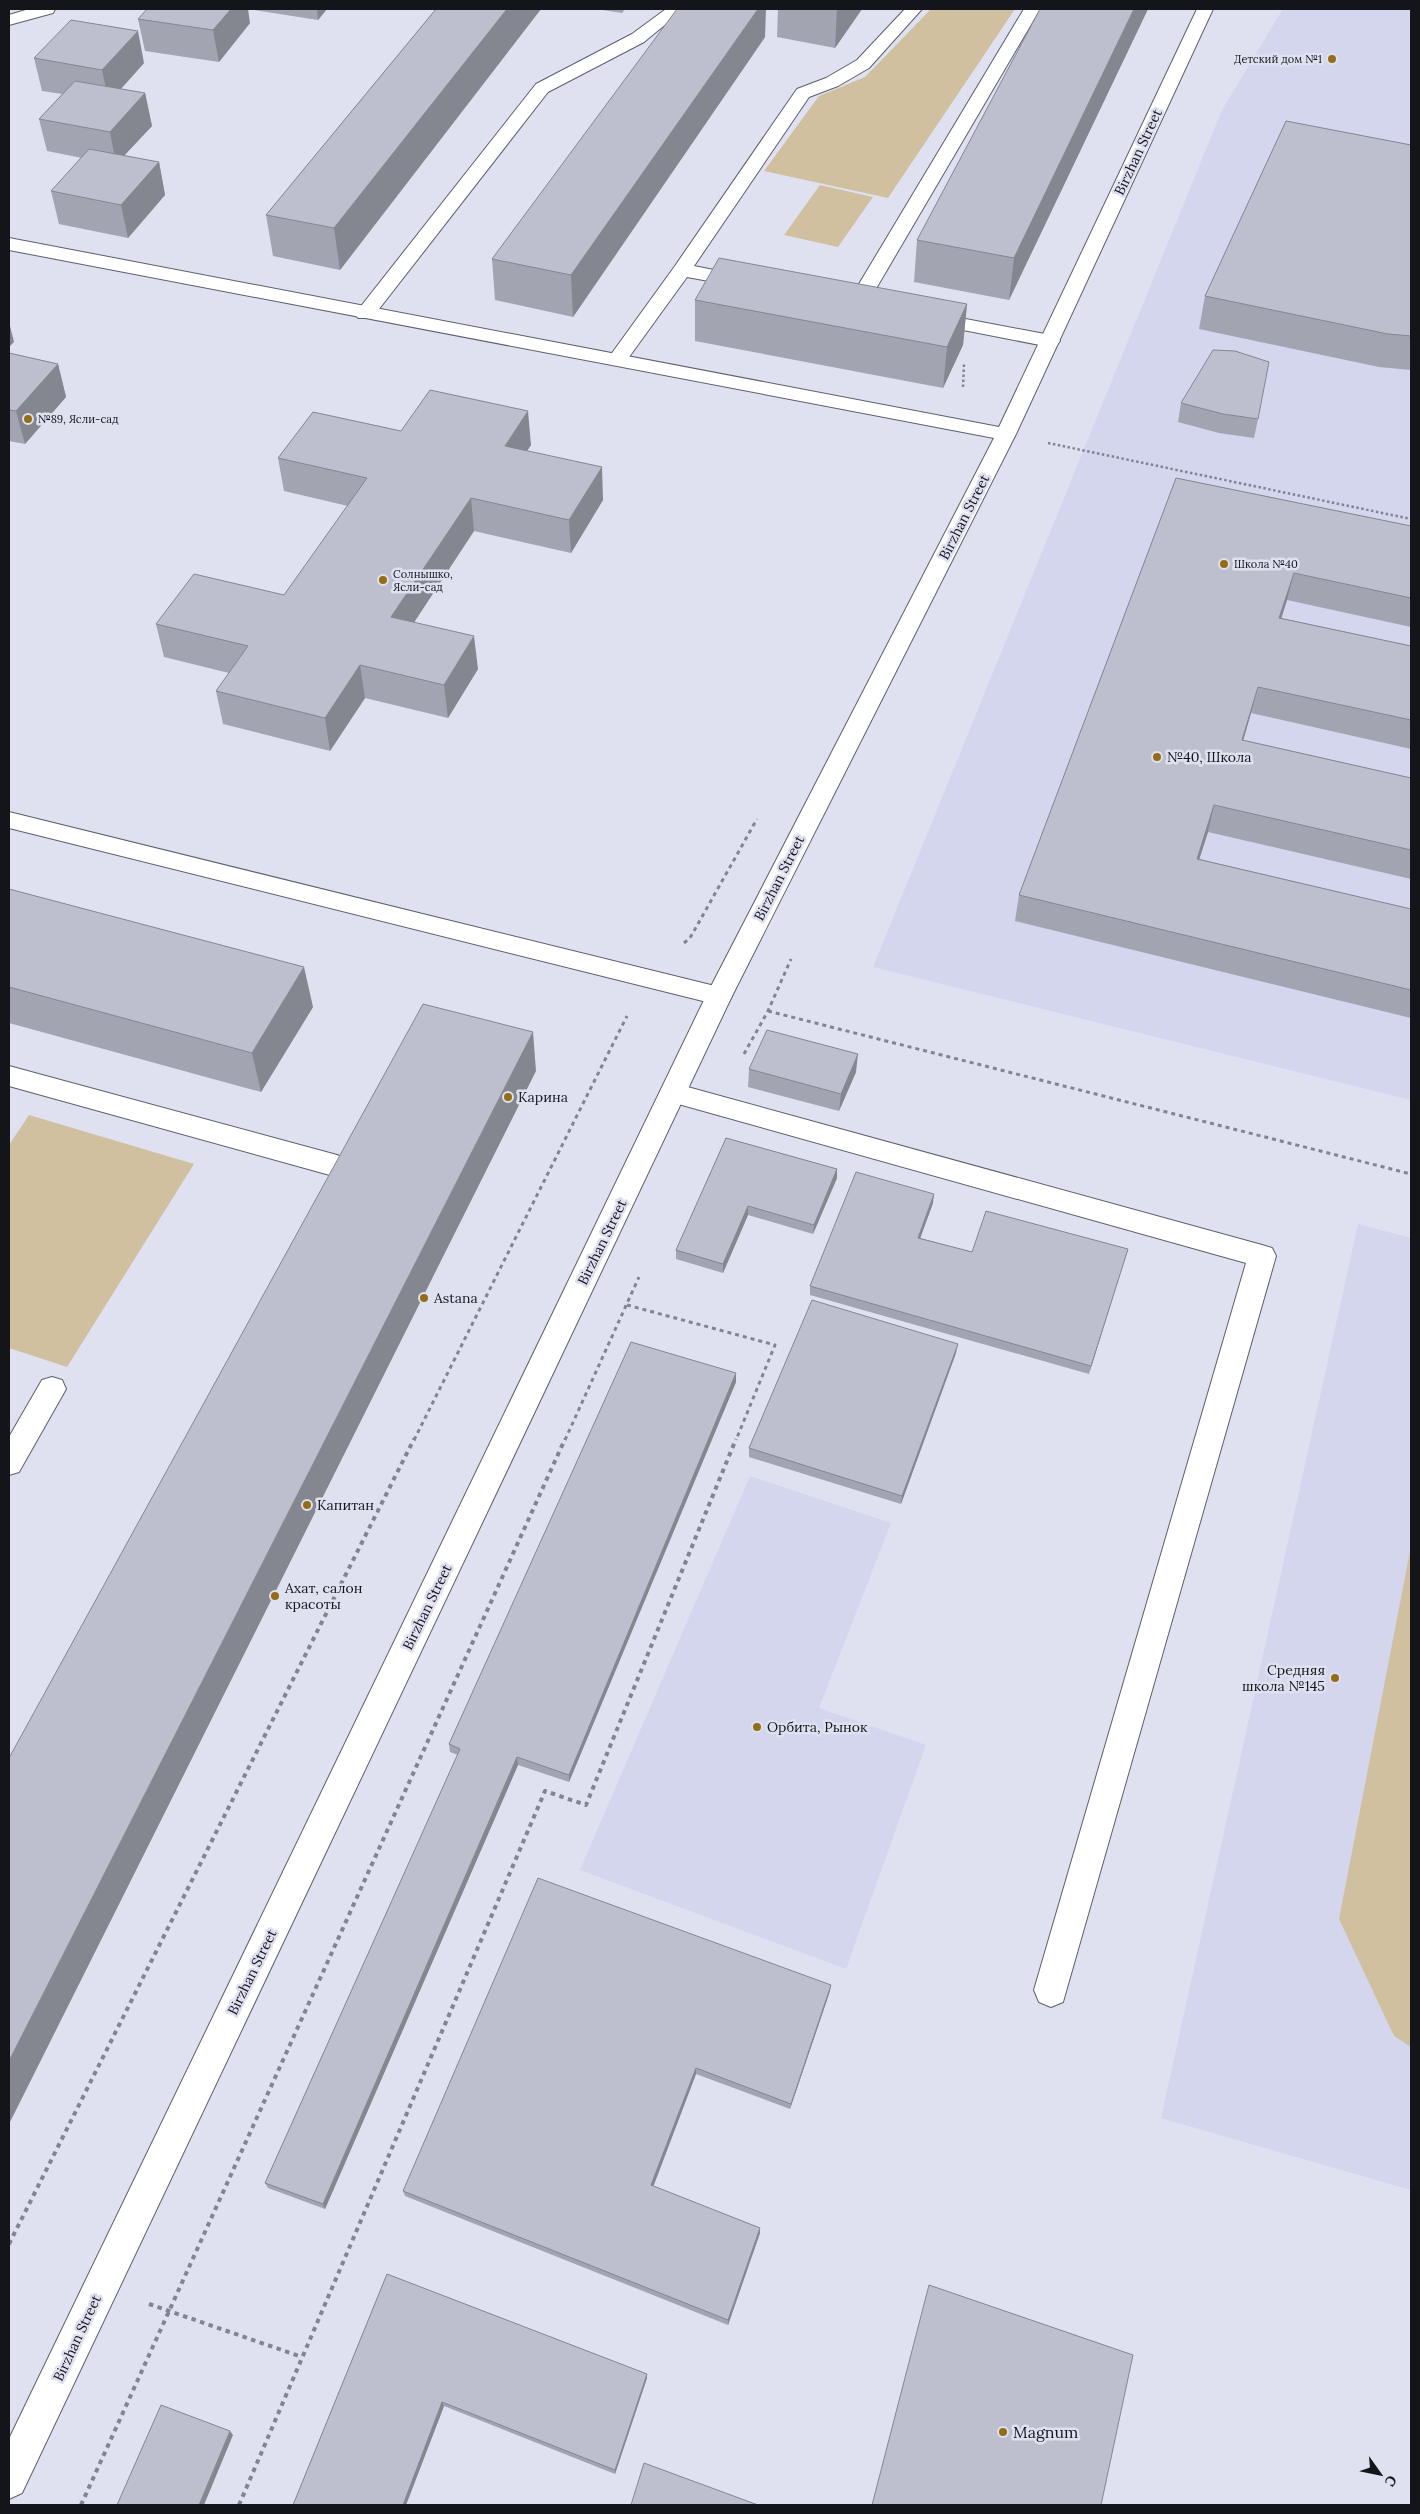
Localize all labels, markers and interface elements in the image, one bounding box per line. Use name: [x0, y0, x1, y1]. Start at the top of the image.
place label: Детский дом №1: [1234, 52, 1322, 66]
marker: Детский дом №1: [1326, 53, 1338, 65]
street label: Birzhan Street: [1110, 105, 1166, 198]
place label: №89, Ясли-сад: [38, 412, 119, 426]
marker: №89, Ясли-сад: [22, 413, 34, 425]
street label: Birzhan Street: [935, 471, 993, 563]
place label: Школа №40: [1234, 557, 1298, 571]
marker: Школа №40: [1218, 558, 1230, 570]
place label: Солнышко, Ясли-сад: [393, 567, 453, 594]
marker: Солнышко, Ясли-сад: [377, 574, 389, 586]
place label: №40, Школа: [1167, 748, 1252, 766]
marker: №40, Школа: [1151, 751, 1163, 763]
street label: Birzhan Street: [750, 832, 808, 924]
place label: Карина: [518, 1088, 568, 1106]
marker: Карина: [502, 1091, 514, 1103]
street label: Birzhan Street: [573, 1196, 631, 1288]
place label: Astana: [433, 1289, 478, 1307]
marker: Astana: [418, 1292, 430, 1304]
place label: Капитан: [317, 1496, 374, 1514]
marker: Капитан: [301, 1499, 313, 1511]
street label: Birzhan Street: [398, 1561, 456, 1653]
place label: Ахат, салон красоты: [284, 1579, 363, 1613]
marker: Ахат, салон красоты: [269, 1590, 281, 1602]
place label: Средняя школа №145: [1242, 1661, 1325, 1695]
marker: Средняя школа №145: [1329, 1672, 1341, 1684]
place label: Орбита, Рынок: [767, 1718, 868, 1736]
marker: Орбита, Рынок: [751, 1721, 763, 1733]
street label: Birzhan Street: [223, 1926, 281, 2018]
street label: Birzhan Street: [49, 2291, 105, 2384]
place label: Magnum: [1013, 2422, 1078, 2442]
marker: Magnum: [997, 2426, 1009, 2438]
north arrow: [1355, 2449, 1405, 2499]
text: С: [1381, 2472, 1401, 2490]

